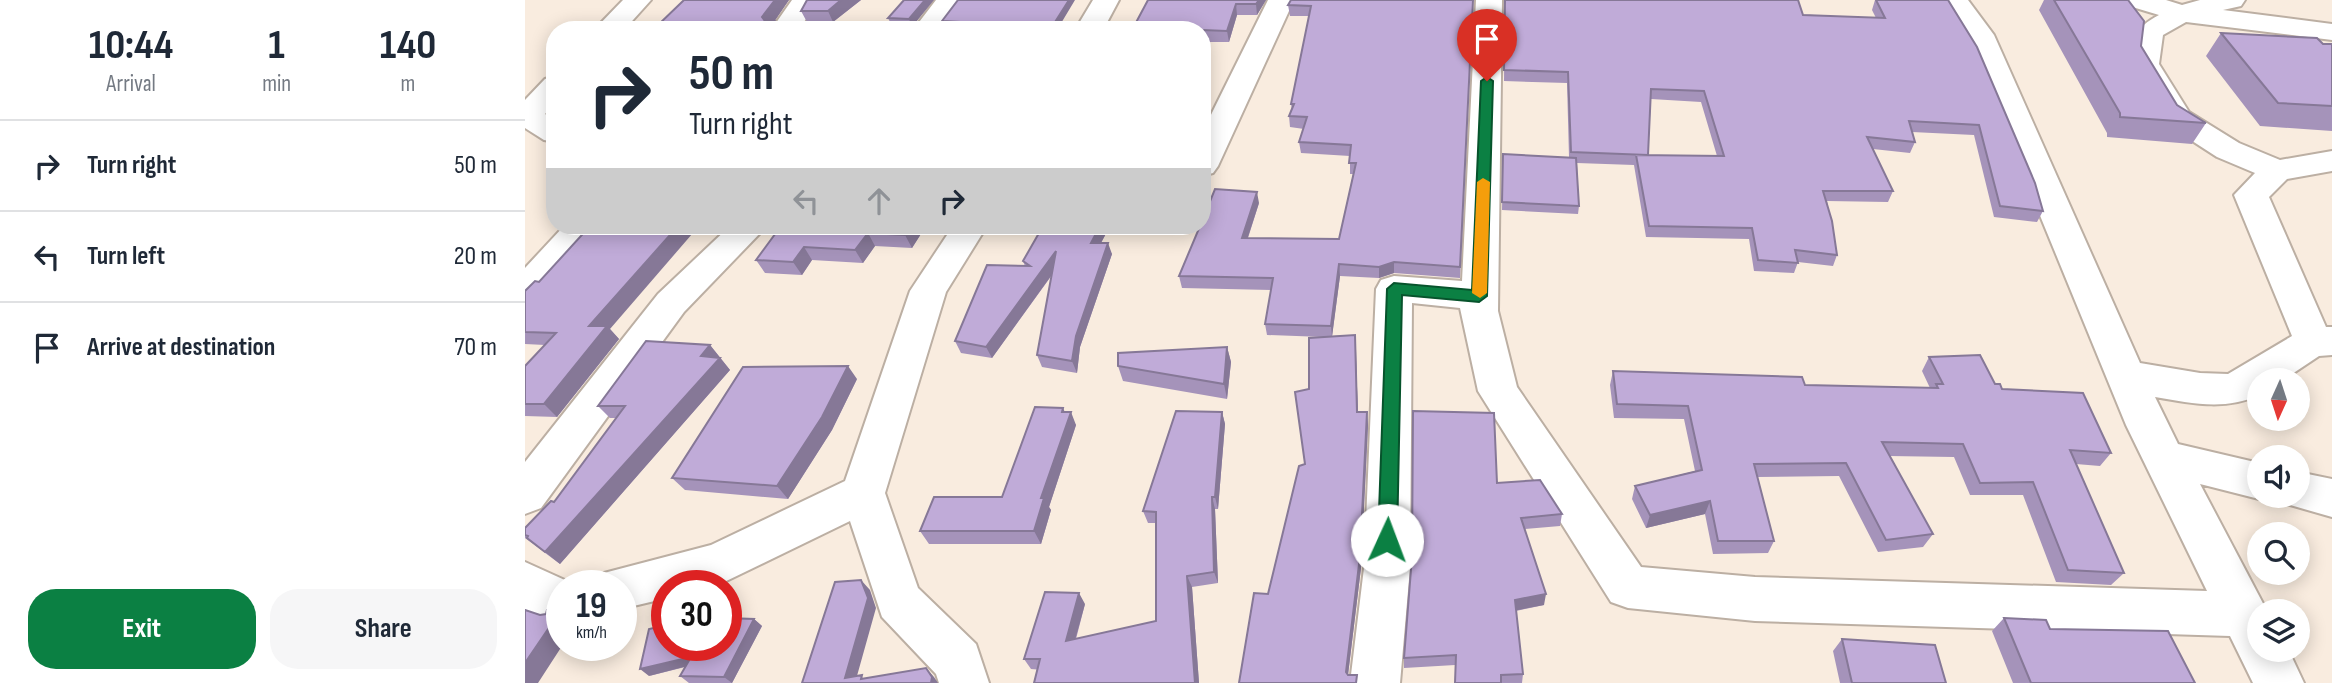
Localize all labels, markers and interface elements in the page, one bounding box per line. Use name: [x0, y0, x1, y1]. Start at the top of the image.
pin: [1457, 9, 1517, 81]
text: 10:44: [89, 20, 173, 71]
text: 1: [268, 20, 285, 71]
text: 140: [380, 20, 436, 71]
icon: arrive: [1468, 20, 1506, 58]
text: 50 m: [689, 45, 774, 104]
icon: right: [574, 49, 665, 140]
text: Arrival: [106, 70, 156, 98]
text: min: [262, 70, 291, 98]
text: m: [401, 70, 415, 98]
text: Turn right: [689, 105, 793, 144]
icon: right: [28, 147, 66, 185]
text: Turn right: [87, 150, 176, 181]
text: 50 m: [454, 150, 497, 181]
icon: left: [787, 182, 825, 220]
icon: ahead: [860, 182, 898, 220]
icon: right: [933, 182, 971, 220]
icon: left: [28, 238, 66, 276]
text: Turn left: [87, 241, 165, 272]
text: 20 m: [454, 241, 497, 272]
icon: arrive: [28, 329, 66, 367]
text: Arrive at destination: [87, 332, 275, 363]
text: 70 m: [454, 332, 497, 363]
north arrow: [2247, 368, 2310, 430]
map controls: [2247, 368, 2310, 662]
button: sound: [2247, 445, 2310, 508]
position arrow: [1350, 503, 1424, 577]
button: search: [2247, 522, 2310, 585]
speed limit sign: 30: [651, 570, 742, 661]
text: 19: [576, 585, 607, 628]
button: Exit: [28, 589, 256, 669]
button: Share: [270, 589, 497, 669]
button: layers: [2247, 599, 2310, 662]
text: km/h: [576, 622, 607, 643]

